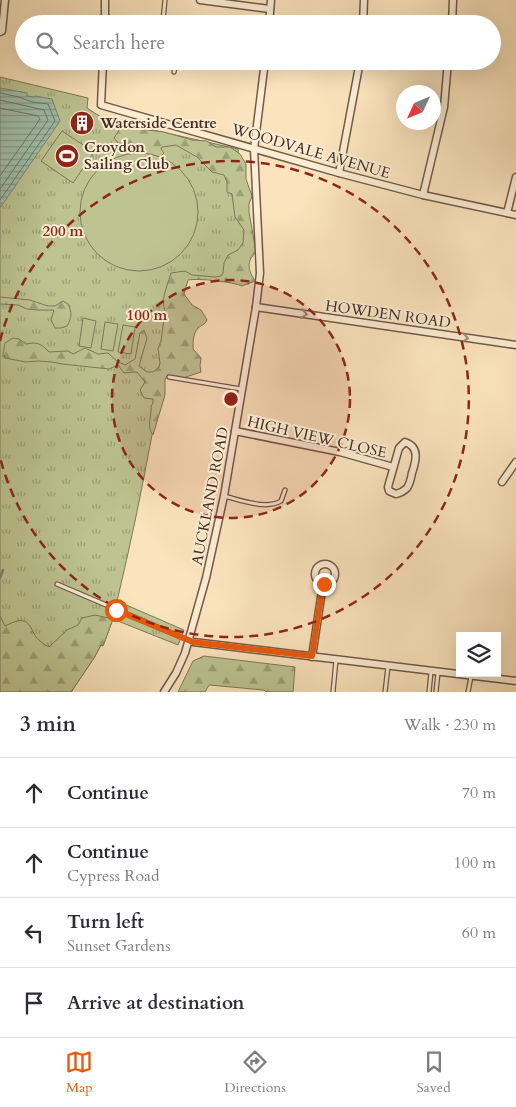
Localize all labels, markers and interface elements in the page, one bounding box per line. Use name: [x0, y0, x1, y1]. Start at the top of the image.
search box: [15, 15, 501, 70]
icon: search: [33, 29, 61, 57]
text: Search here: [73, 30, 165, 56]
north arrow: [396, 85, 441, 130]
building icon: Waterside Centre: [69, 110, 95, 136]
place label: Waterside Centre: [99, 113, 217, 133]
street label: WOODVALE AVENUE: [228, 119, 393, 183]
place label: Croydon Sailing Club: [84, 137, 169, 174]
sports icon: Croydon Sailing Club: [54, 143, 80, 169]
text: 200 m: [43, 221, 84, 241]
street label: HOWDEN ROAD: [324, 295, 452, 333]
text: 100 m: [127, 305, 168, 325]
one-way arrow: [300, 309, 309, 319]
one-way arrow: [462, 332, 470, 343]
centre of rings: [222, 390, 240, 408]
street label: HIGH VIEW CLOSE: [245, 411, 389, 463]
street label: AUCKLAND ROAD: [187, 425, 233, 567]
route end: [313, 573, 336, 596]
route start: [105, 599, 128, 622]
map controls: [456, 632, 501, 677]
button: layers: [456, 632, 501, 677]
text: 3 min: [20, 710, 76, 739]
text: Walk · 230 m: [404, 714, 496, 736]
icon: ahead: [20, 779, 48, 807]
text: Continue: [67, 780, 149, 806]
text: 70 m: [462, 782, 496, 804]
text: Continue: [67, 839, 149, 865]
icon: ahead: [20, 849, 48, 877]
text: 100 m: [454, 852, 496, 874]
text: Cypress Road: [67, 865, 159, 887]
text: Turn left: [67, 909, 144, 935]
icon: left: [20, 919, 48, 947]
text: 60 m: [462, 922, 496, 944]
text: Sunset Gardens: [67, 935, 171, 957]
icon: arrive: [20, 989, 48, 1017]
text: Arrive at destination: [67, 990, 244, 1016]
tab: Map: [65, 1048, 93, 1097]
tab: Directions: [224, 1048, 286, 1097]
tab: Saved: [417, 1048, 451, 1097]

